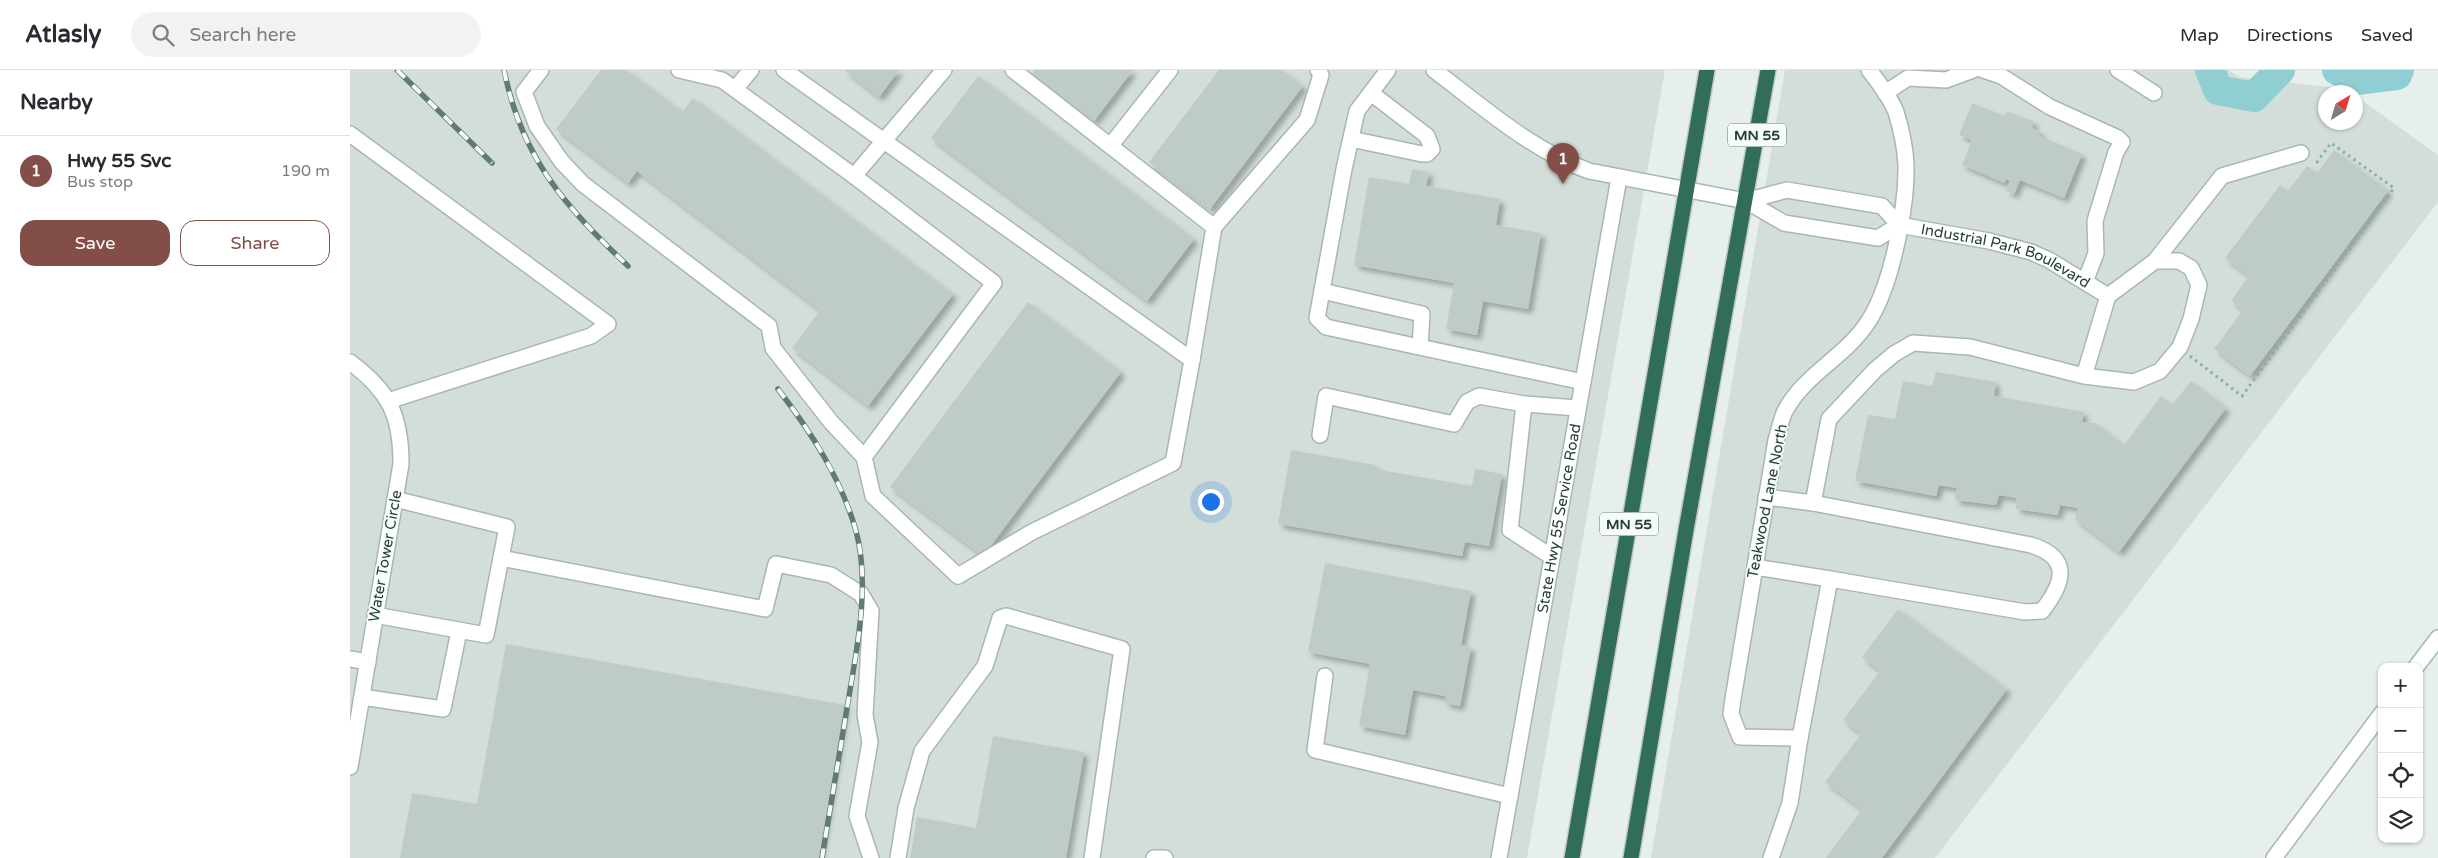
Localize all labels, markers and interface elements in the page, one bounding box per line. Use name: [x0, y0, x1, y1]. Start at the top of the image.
search box: [131, 12, 481, 57]
text: Atlasly: [25, 20, 101, 49]
icon: search: [149, 21, 177, 49]
text: Search here: [189, 24, 296, 46]
text: Map: [2180, 24, 2219, 46]
text: Directions: [2247, 24, 2333, 46]
text: Saved: [2361, 24, 2413, 46]
north arrow: [2318, 85, 2363, 130]
text: Nearby: [20, 90, 93, 115]
road number: MN 55: [1728, 124, 1786, 146]
pin: 1: [1547, 143, 1579, 184]
text: Hwy 55 Svc: [67, 150, 171, 172]
text: 1: [31, 161, 41, 181]
text: 190 m: [281, 161, 330, 181]
text: Bus stop: [67, 172, 133, 192]
button: Save: [20, 220, 170, 266]
button: Share: [180, 220, 330, 266]
street label: Industrial Park Boulevard: [1920, 220, 2093, 292]
street label: State Hwy 55 Service Road: [1533, 422, 1585, 614]
street label: Teakwood Lane North: [1743, 422, 1791, 580]
street label: Water Tower Circle: [365, 489, 405, 623]
your location: [1198, 489, 1224, 515]
road number: MN 55: [1600, 512, 1658, 536]
map controls: [2378, 663, 2423, 843]
button: +: [2378, 663, 2423, 708]
button: −: [2378, 708, 2423, 753]
button: locate: [2378, 753, 2423, 798]
button: layers: [2378, 798, 2423, 843]

